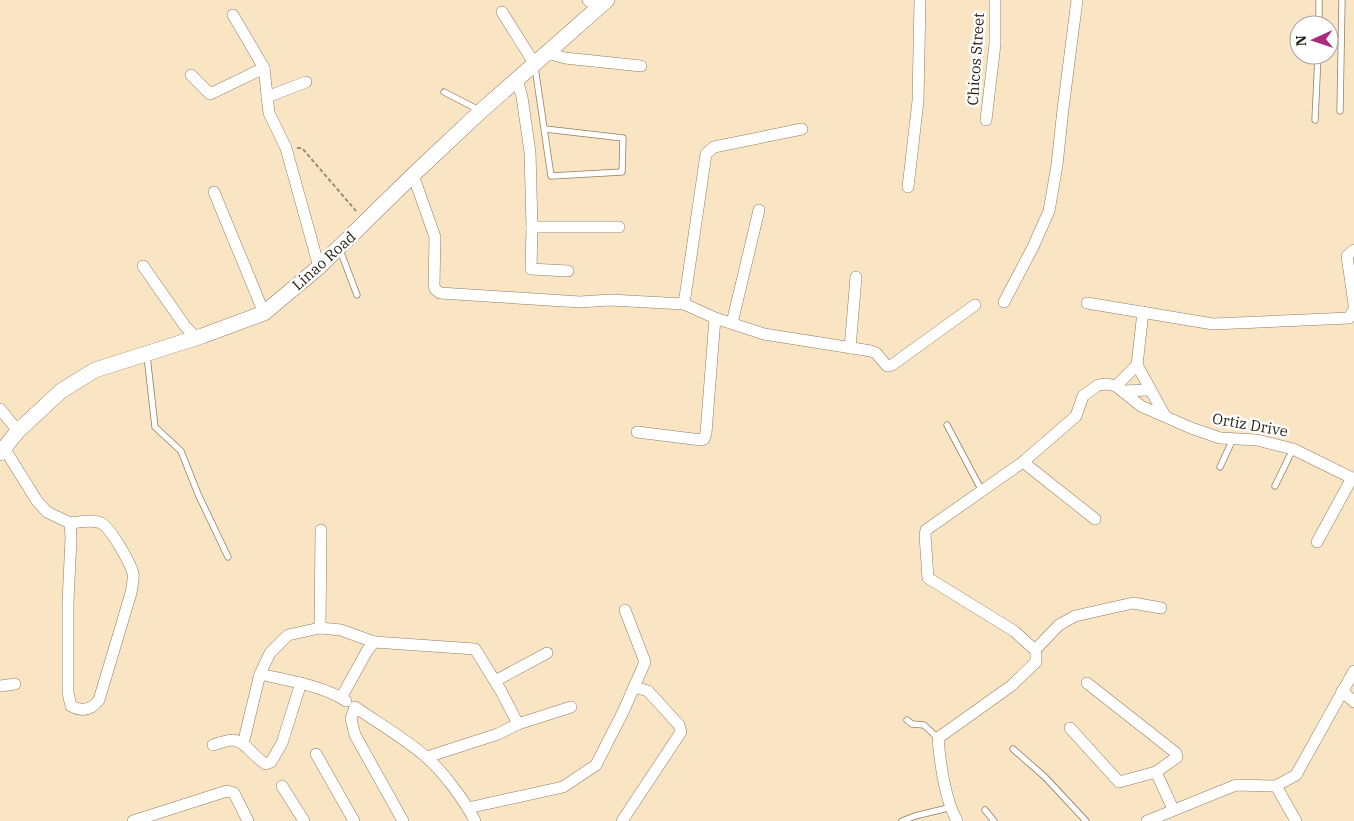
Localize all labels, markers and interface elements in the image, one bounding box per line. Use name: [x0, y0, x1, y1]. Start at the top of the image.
street label: Chicos Street: [963, 12, 988, 106]
north arrow: [1289, 15, 1339, 65]
text: N: [1292, 35, 1310, 47]
street label: Linao Road: [288, 227, 359, 294]
street label: Ortiz Drive: [1211, 409, 1289, 441]

